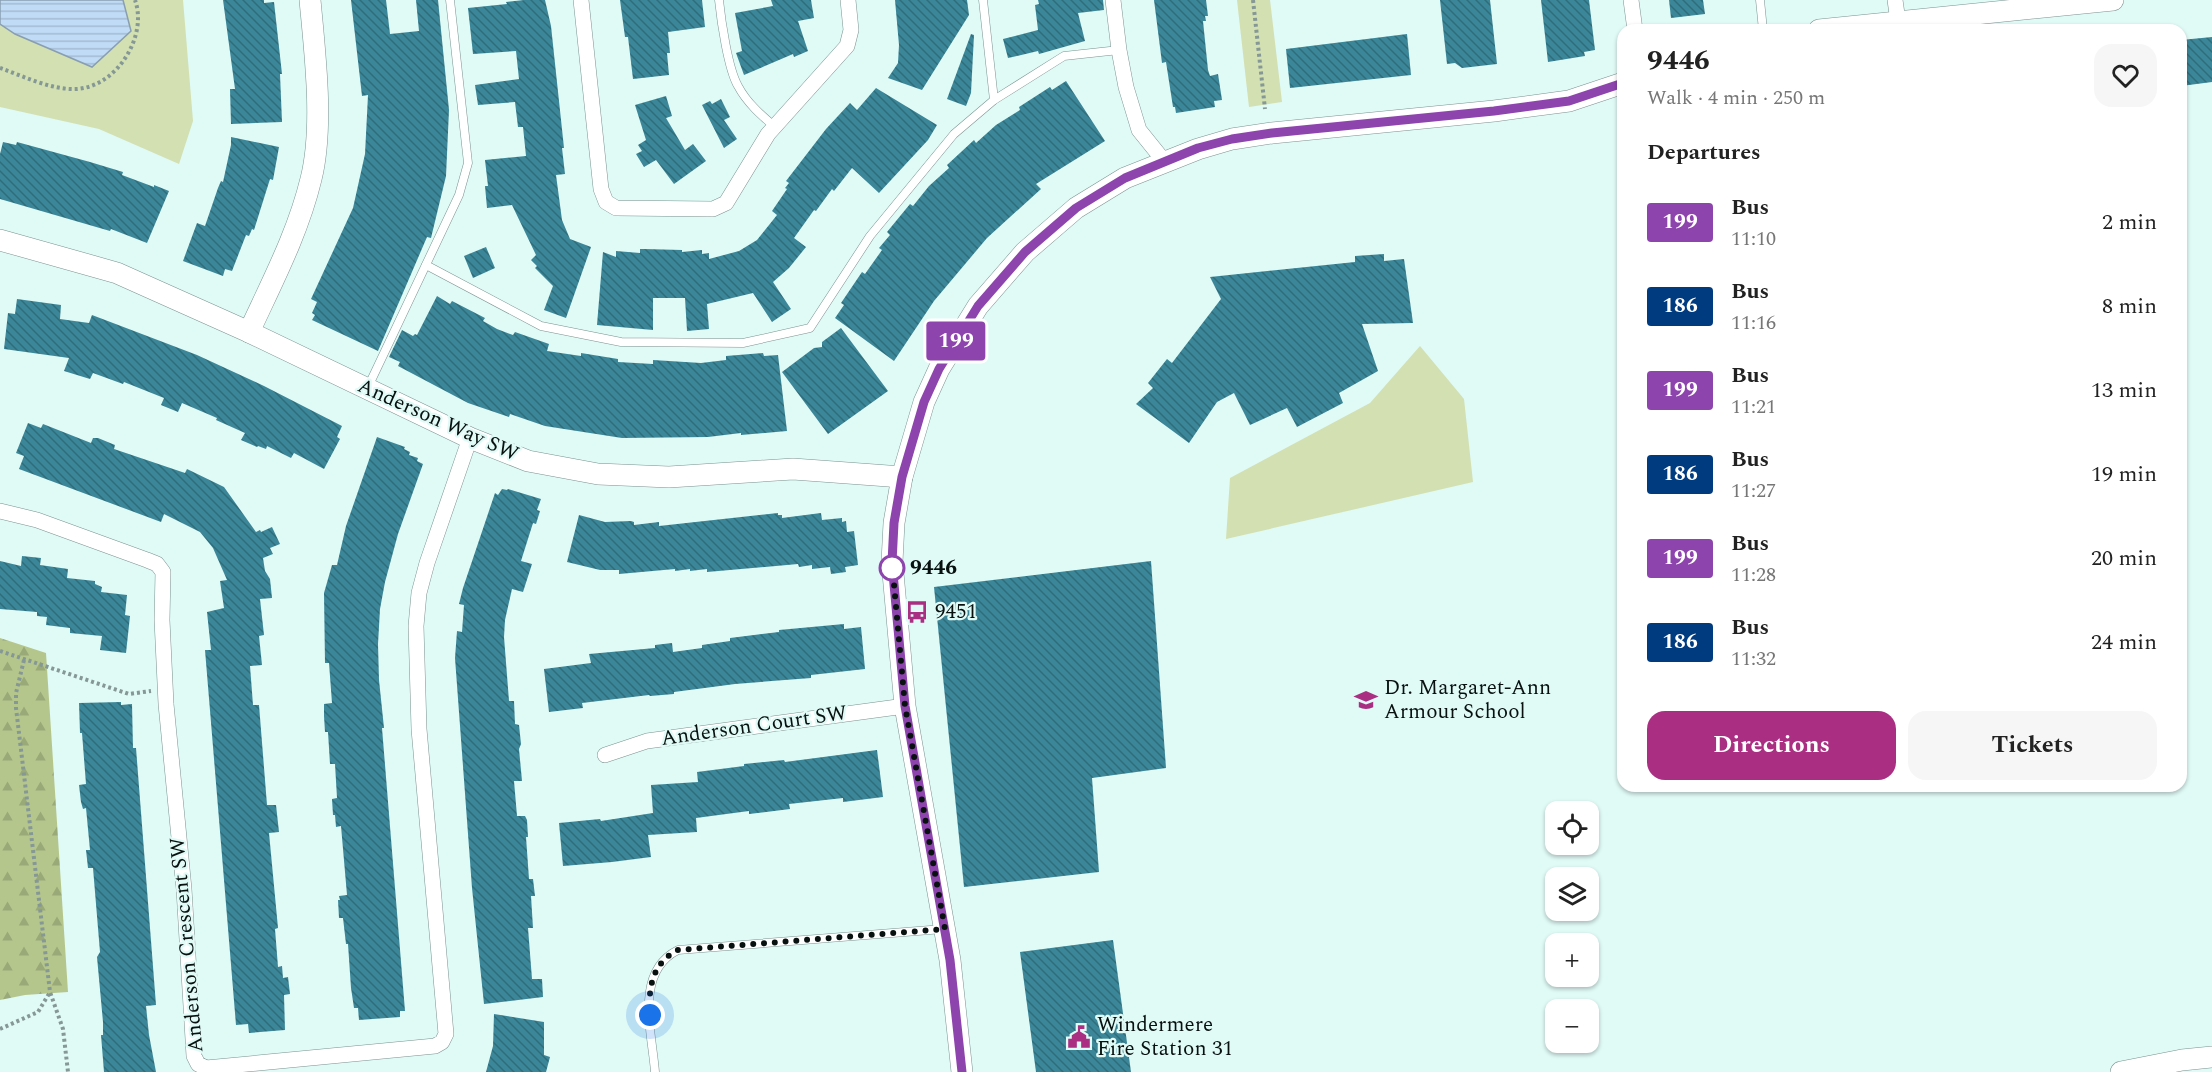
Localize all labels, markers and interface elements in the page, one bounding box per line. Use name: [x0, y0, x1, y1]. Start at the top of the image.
text: 9446: [1647, 39, 1710, 82]
button: heart: [2094, 44, 2157, 107]
text: Walk · 4 min · 250 m: [1647, 83, 1825, 113]
text: Departures: [1647, 136, 1761, 169]
text: Bus: [1731, 191, 1769, 224]
text: 199: [1662, 206, 1698, 238]
text: 2 min: [2102, 206, 2157, 239]
text: 11:10: [1731, 224, 1776, 254]
text: Bus: [1731, 275, 1769, 308]
text: 186: [1662, 290, 1698, 322]
text: 8 min: [2102, 290, 2157, 323]
text: 11:16: [1731, 308, 1776, 338]
line badge: 199: [922, 322, 990, 360]
text: 199: [938, 325, 974, 357]
text: Bus: [1731, 359, 1769, 392]
street label: Anderson Way SW: [352, 370, 524, 470]
text: 199: [1662, 374, 1698, 406]
text: 13 min: [2091, 374, 2157, 407]
text: 11:21: [1731, 392, 1776, 422]
text: Bus: [1731, 443, 1769, 476]
text: 186: [1662, 458, 1698, 490]
text: 19 min: [2091, 458, 2157, 491]
text: 11:27: [1731, 476, 1776, 506]
text: Bus: [1731, 527, 1769, 560]
text: 199: [1662, 542, 1698, 574]
text: 20 min: [2091, 542, 2157, 575]
place label: 9446: [910, 552, 957, 584]
marker: 9446: [879, 555, 905, 581]
text: 11:28: [1731, 560, 1776, 590]
place label: 9451: [935, 596, 977, 628]
bus stop icon: 9451: [904, 599, 930, 625]
text: Bus: [1731, 611, 1769, 644]
text: 186: [1662, 626, 1698, 658]
text: 24 min: [2091, 626, 2157, 659]
text: 11:32: [1731, 644, 1776, 674]
place label: Dr. Margaret-Ann Armour School: [1384, 672, 1551, 728]
school or university icon: Dr. Margaret-Ann Armour School: [1353, 687, 1379, 713]
street label: Anderson Court SW: [659, 697, 849, 755]
button: Directions: [1647, 711, 1896, 780]
button: Tickets: [1908, 711, 2157, 780]
map controls: [1545, 801, 1599, 1053]
button: locate: [1545, 801, 1599, 855]
street label: Anderson Crescent SW: [162, 836, 212, 1054]
button: layers: [1545, 867, 1599, 921]
button: +: [1545, 933, 1599, 987]
button: −: [1545, 999, 1599, 1053]
your location: [635, 1000, 665, 1030]
place label: Windermere Fire Station 31: [1097, 1009, 1233, 1065]
public building icon: Windermere Fire Station 31: [1066, 1024, 1092, 1050]

